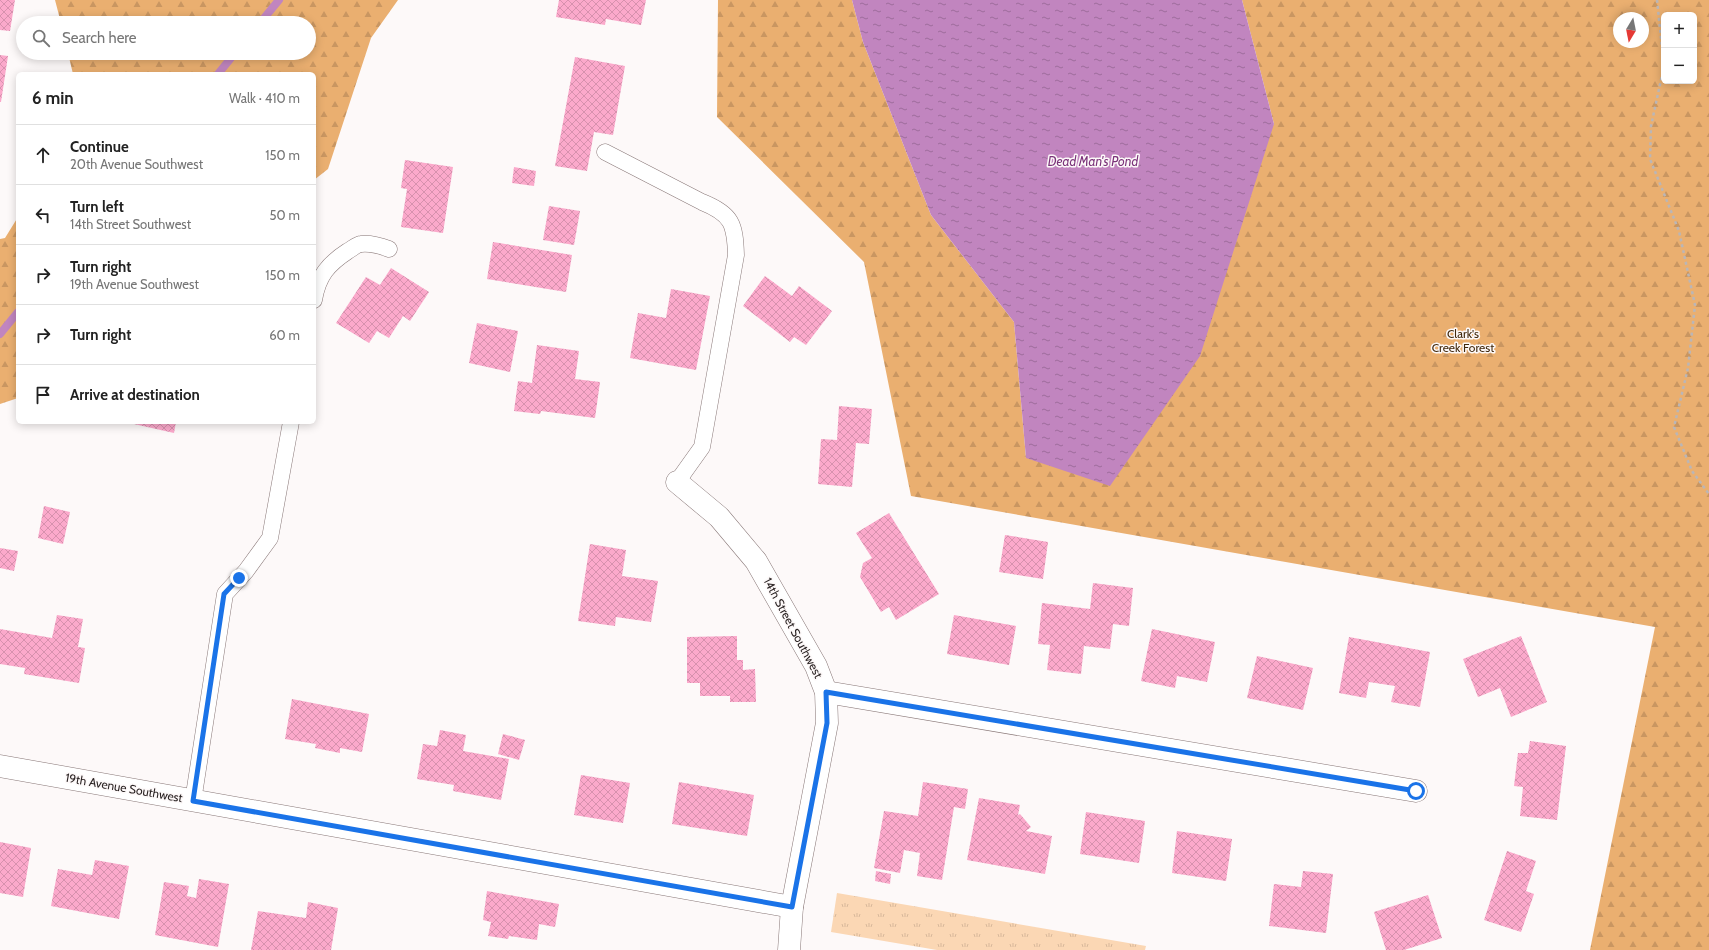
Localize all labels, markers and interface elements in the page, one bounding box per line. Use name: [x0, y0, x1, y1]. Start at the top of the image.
north arrow: [1613, 12, 1649, 48]
map controls: [1661, 12, 1697, 84]
button: +: [1661, 12, 1697, 48]
search box: [16, 16, 316, 60]
icon: search: [30, 27, 52, 49]
text: Search here: [62, 29, 137, 47]
button: −: [1661, 48, 1697, 84]
text: 6 min: [32, 88, 74, 108]
text: Walk · 410 m: [229, 90, 300, 106]
text: Continue: [70, 138, 129, 156]
icon: ahead: [32, 144, 54, 166]
text: 150 m: [265, 147, 300, 163]
water label: Dead Man's Pond: [1048, 153, 1138, 169]
text: 20th Avenue Southwest: [70, 156, 203, 172]
text: Turn left: [70, 198, 124, 216]
icon: left: [32, 204, 54, 226]
text: 50 m: [270, 207, 300, 223]
text: 14th Street Southwest: [70, 216, 191, 232]
text: Turn right: [70, 258, 131, 276]
icon: right: [32, 264, 54, 286]
text: 150 m: [265, 267, 300, 283]
text: 19th Avenue Southwest: [70, 276, 199, 292]
icon: right: [32, 324, 54, 346]
text: Turn right: [70, 326, 131, 344]
park label: Clark's Creek Forest: [1432, 326, 1494, 355]
text: 60 m: [269, 327, 300, 343]
icon: arrive: [32, 384, 54, 406]
text: Arrive at destination: [70, 386, 200, 404]
route end: [230, 569, 248, 587]
street label: 14th Street Southwest: [761, 575, 826, 681]
street label: 19th Avenue Southwest: [64, 770, 184, 805]
route start: [1407, 782, 1425, 800]

